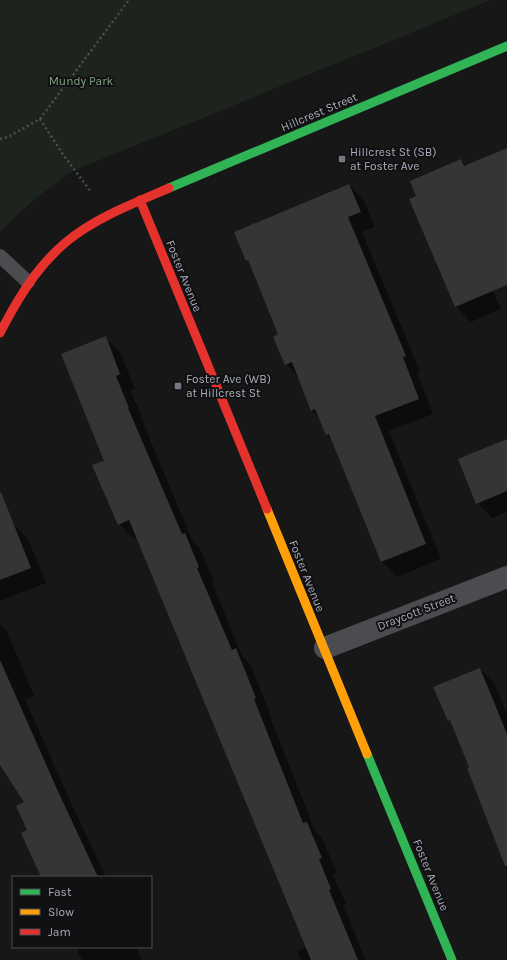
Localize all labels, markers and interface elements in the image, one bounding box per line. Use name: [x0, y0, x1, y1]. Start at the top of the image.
park label: Mundy Park: [49, 74, 114, 88]
street label: Hillcrest Street: [279, 89, 360, 134]
place label: Hillcrest St (SB) at Foster Ave: [350, 145, 437, 173]
marker: Hillcrest St (SB) at Foster Ave: [337, 154, 347, 164]
street label: Foster Avenue: [163, 238, 205, 314]
place label: Foster Ave (WB) at Hillcrest St: [186, 372, 271, 400]
marker: Foster Ave (WB) at Hillcrest St: [173, 381, 183, 391]
street label: Foster Avenue: [286, 538, 328, 614]
street label: Draycott Street: [375, 591, 457, 633]
street label: Foster Avenue: [410, 837, 452, 913]
legend: [12, 876, 152, 948]
text: Fast: [48, 885, 72, 899]
text: Slow: [48, 905, 74, 919]
text: Jam: [48, 925, 71, 939]

